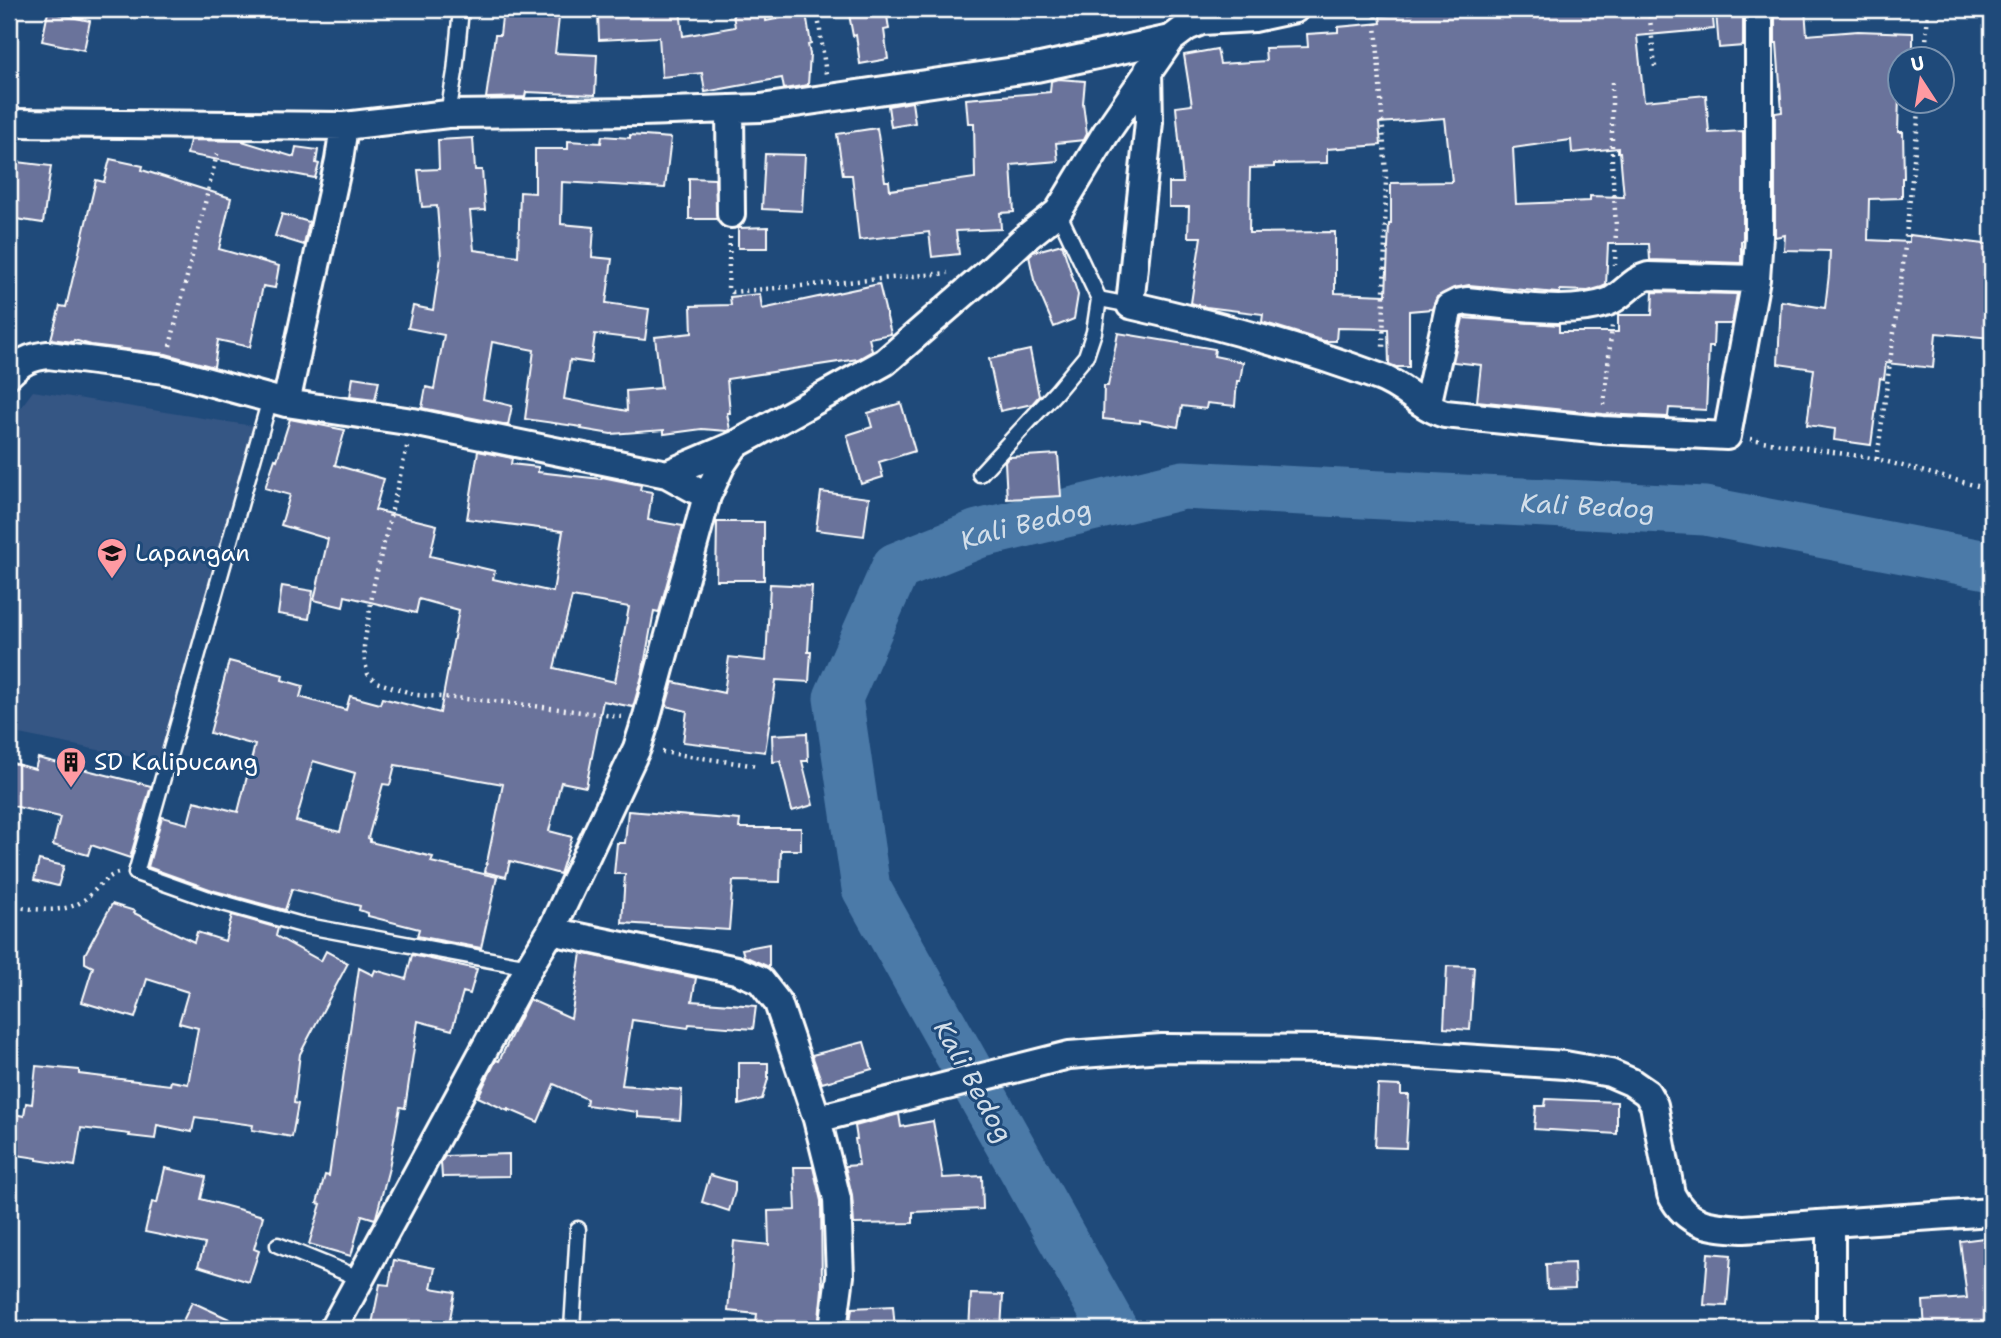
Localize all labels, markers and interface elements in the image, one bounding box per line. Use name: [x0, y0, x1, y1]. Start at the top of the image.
north arrow: [1885, 46, 1955, 116]
text: U: [1909, 50, 1927, 77]
water label: Kali Bedog: [1519, 484, 1656, 526]
water label: Kali Bedog: [954, 490, 1095, 557]
school or university icon: Lapangan: [95, 536, 129, 580]
place label: Lapangan: [135, 537, 250, 569]
building icon: SD Kalipucang: [54, 745, 88, 789]
place label: SD Kalipucang: [94, 746, 258, 778]
water label: Kali Bedog: [926, 1014, 1022, 1148]

